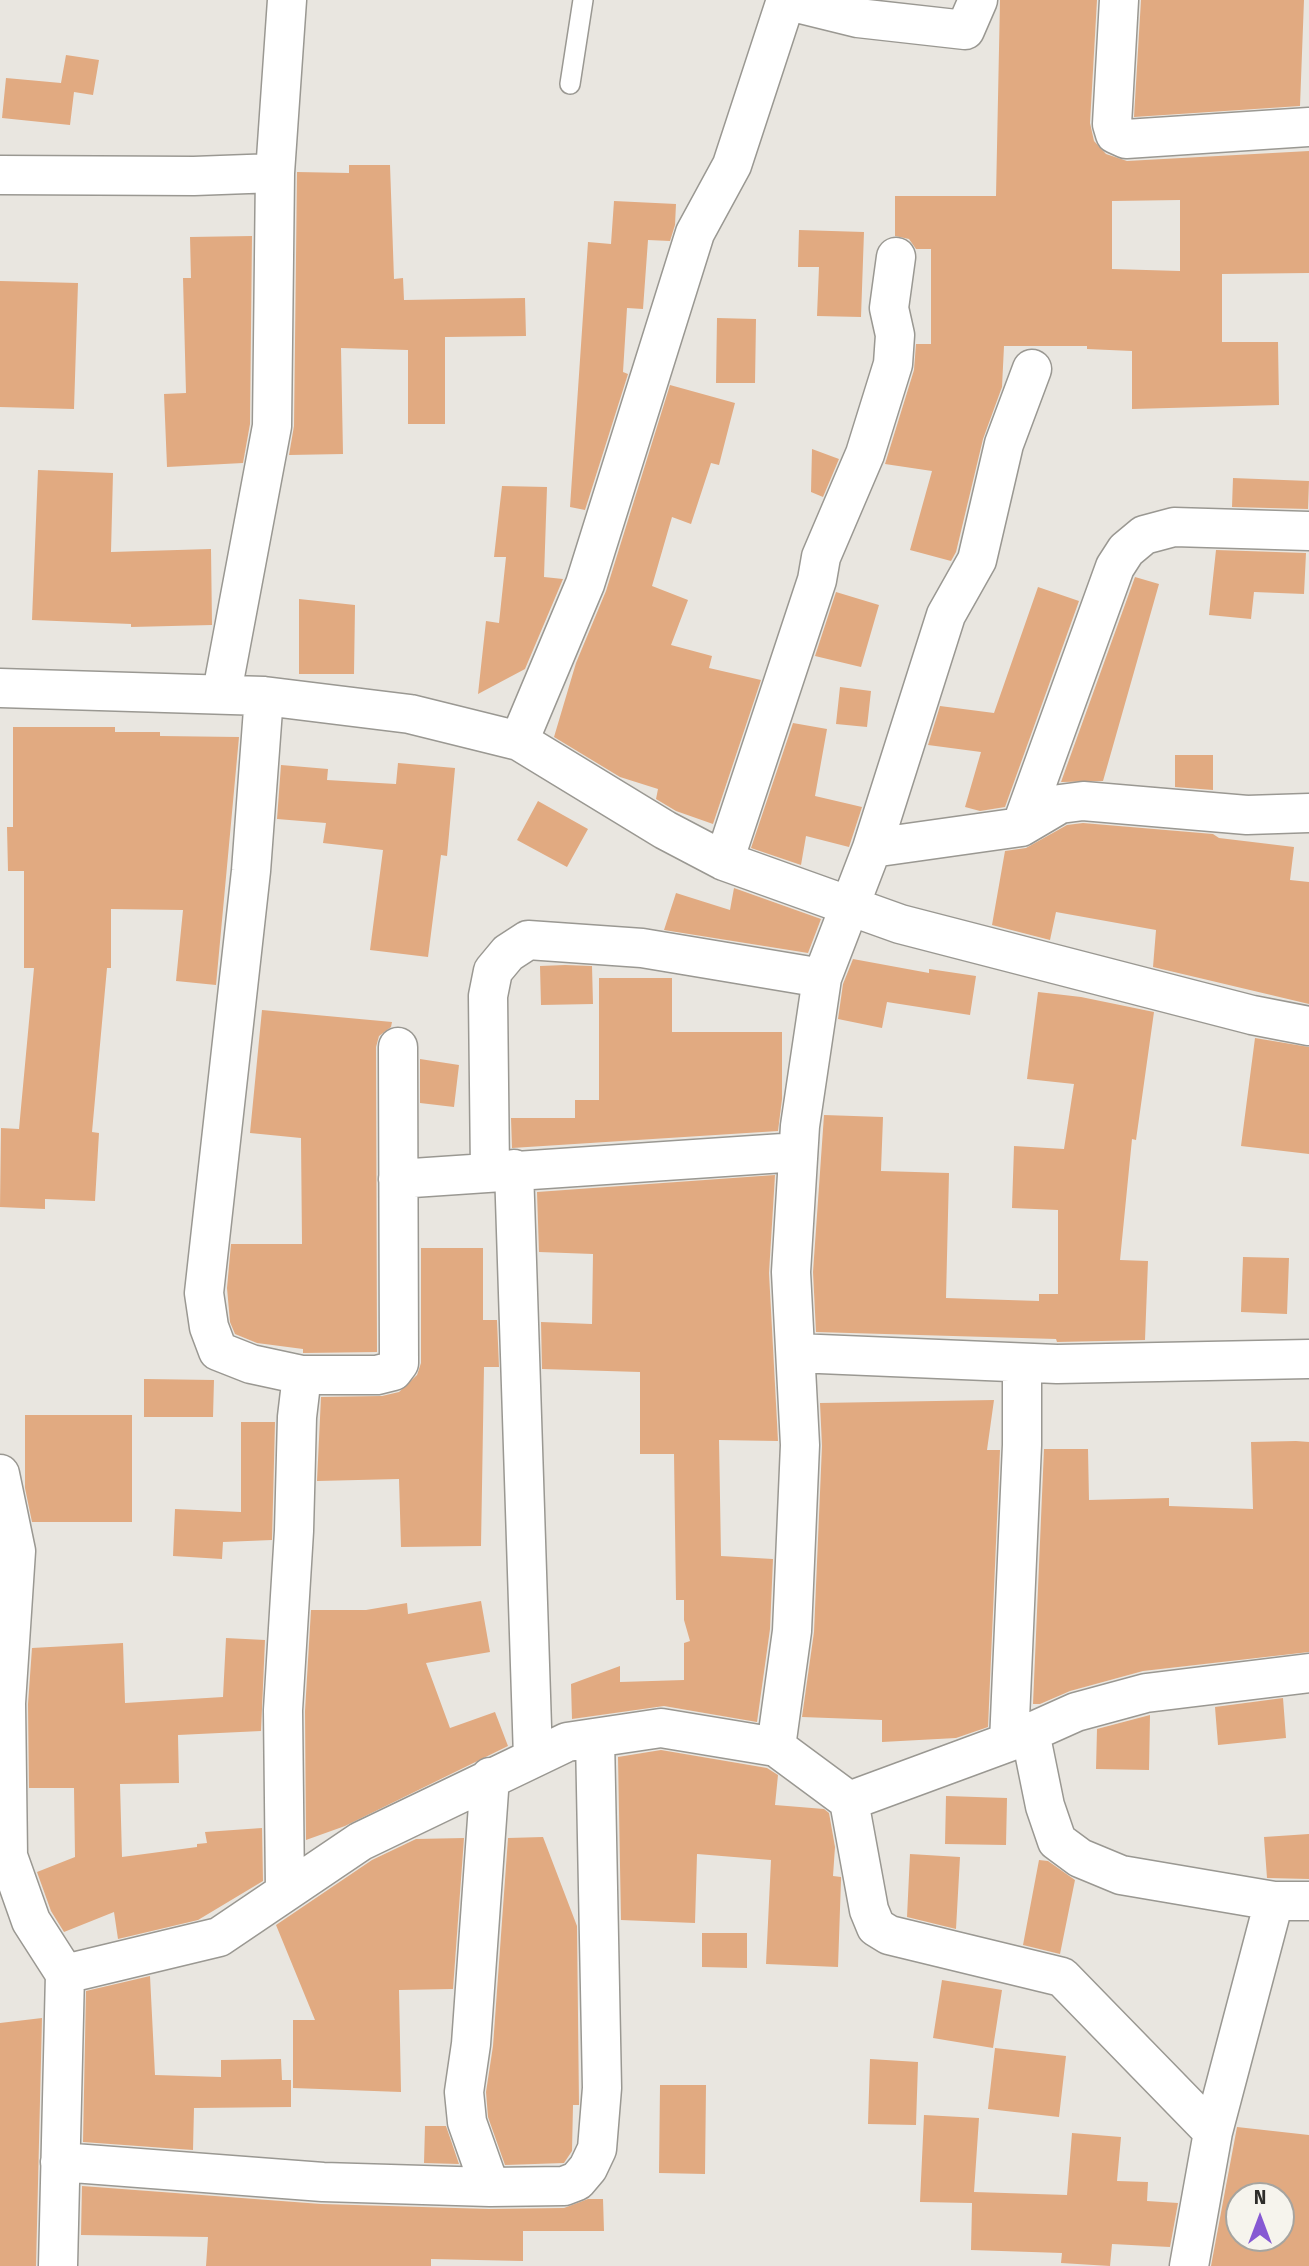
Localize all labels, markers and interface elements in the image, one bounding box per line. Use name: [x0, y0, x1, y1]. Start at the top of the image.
north arrow: [1225, 2182, 1295, 2252]
text: N: [1254, 2186, 1266, 2209]

